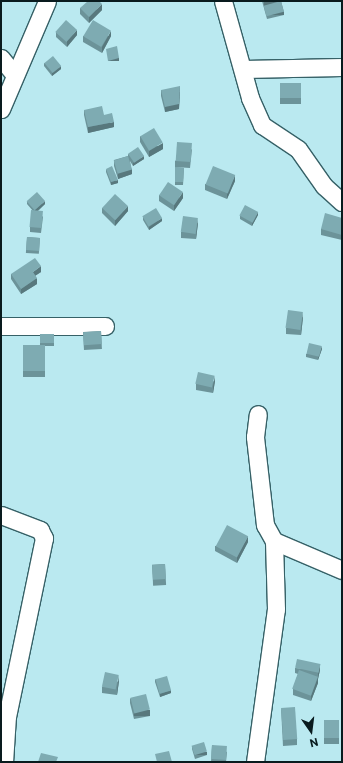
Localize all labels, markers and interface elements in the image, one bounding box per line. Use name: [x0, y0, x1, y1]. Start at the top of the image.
north arrow: [291, 711, 331, 751]
text: N: [308, 736, 320, 750]

